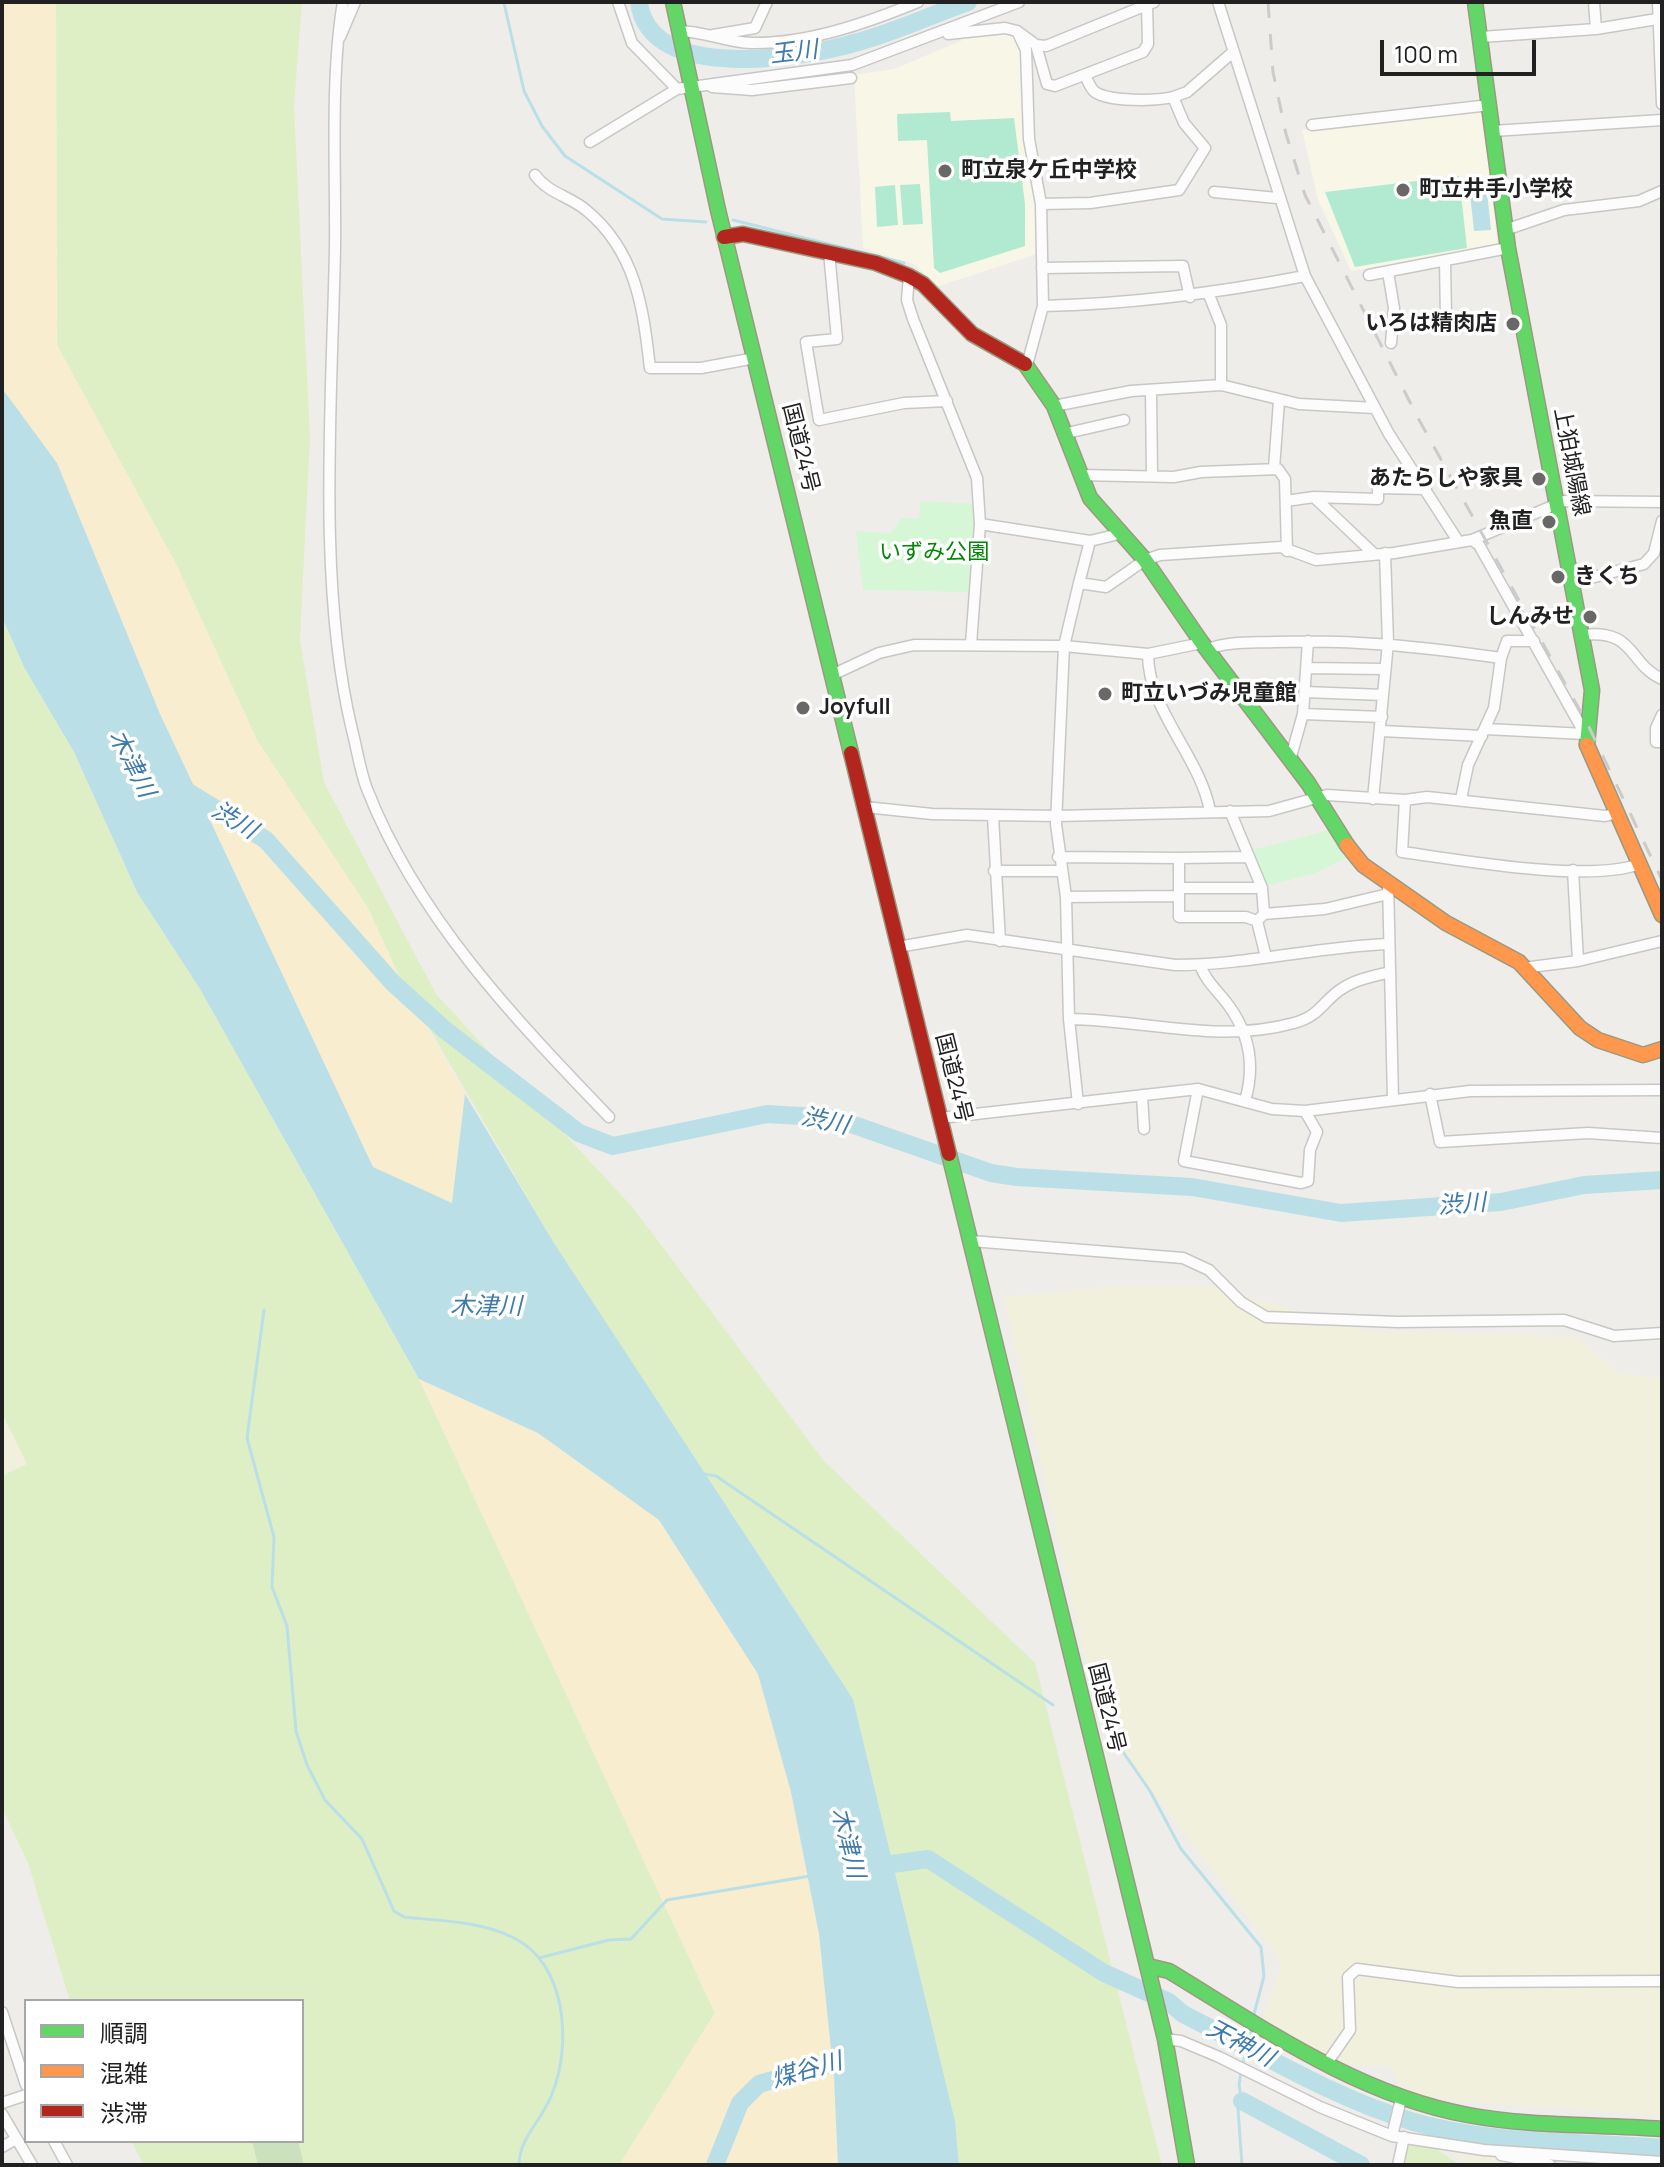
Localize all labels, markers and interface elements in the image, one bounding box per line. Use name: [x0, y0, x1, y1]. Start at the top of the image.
scale bar: [1384, 24, 1540, 74]
water label: 玉川: [768, 36, 820, 70]
text: 100 m: [1394, 37, 1458, 70]
place label: 町立泉ケ丘中学校: [961, 158, 1137, 184]
marker: 町立泉ケ丘中学校: [936, 162, 954, 180]
place label: 町立井手小学校: [1419, 177, 1573, 203]
marker: 町立井手小学校: [1394, 181, 1412, 199]
place label: いろは精肉店: [1365, 311, 1497, 337]
marker: いろは精肉店: [1504, 315, 1522, 333]
street label: 国道24号: [776, 401, 824, 495]
street label: 上狛城陽線: [1548, 405, 1594, 519]
place label: あたらしや家具: [1369, 466, 1523, 492]
marker: あたらしや家具: [1530, 470, 1548, 488]
place label: 魚直: [1489, 509, 1533, 535]
marker: 魚直: [1540, 513, 1558, 531]
park label: いずみ公園: [879, 540, 989, 566]
place label: きくち: [1574, 564, 1640, 590]
marker: きくち: [1549, 568, 1567, 586]
place label: しんみせ: [1486, 604, 1574, 630]
marker: しんみせ: [1581, 608, 1599, 626]
place label: 町立いづみ児童館: [1121, 681, 1297, 707]
marker: 町立いづみ児童館: [1096, 685, 1114, 703]
place label: Joyfull: [819, 695, 891, 721]
marker: Joyfull: [794, 699, 812, 717]
water label: 木津川: [102, 725, 160, 803]
water label: 渋川: [206, 796, 262, 846]
street label: 国道24号: [929, 1031, 977, 1125]
water label: 渋川: [799, 1103, 851, 1141]
water label: 渋川: [1437, 1189, 1487, 1221]
water label: 木津川: [450, 1293, 522, 1321]
street label: 国道24号: [1082, 1661, 1130, 1755]
water label: 木津川: [824, 1805, 870, 1881]
legend: [24, 1999, 304, 2143]
water label: 天神川: [1201, 2014, 1279, 2074]
text: 順調: [100, 2016, 148, 2049]
water label: 煤谷川: [768, 2047, 846, 2095]
text: 混雑: [100, 2056, 148, 2089]
text: 渋滞: [100, 2096, 148, 2129]

